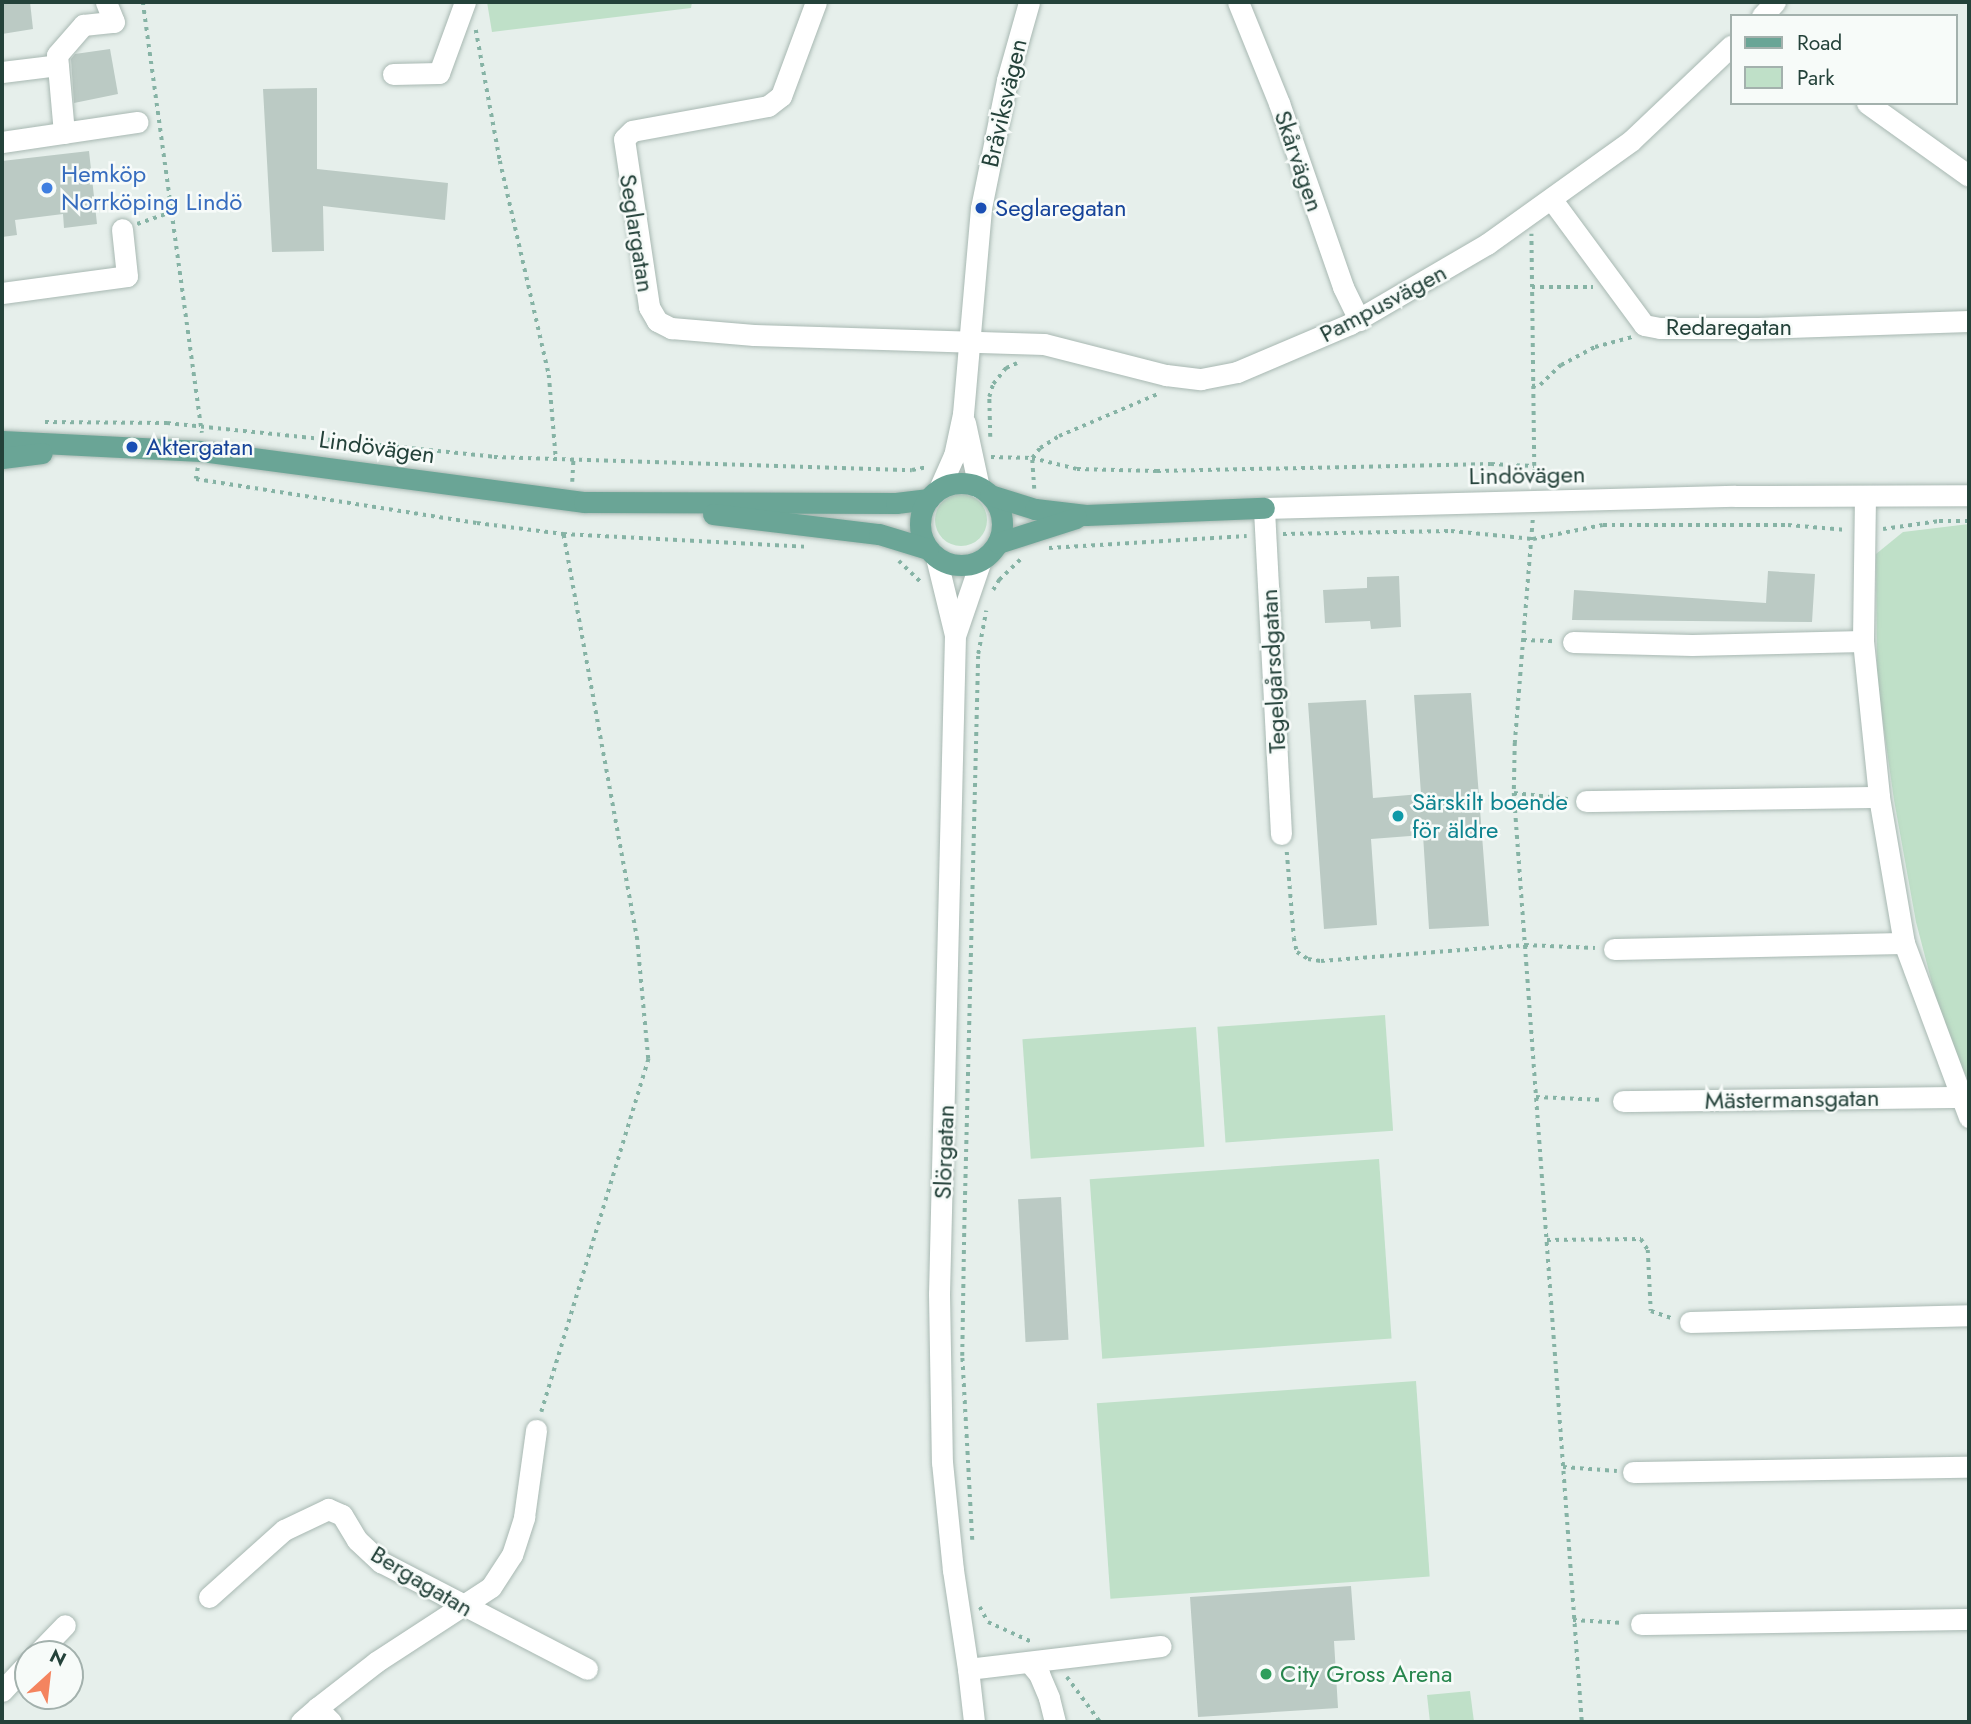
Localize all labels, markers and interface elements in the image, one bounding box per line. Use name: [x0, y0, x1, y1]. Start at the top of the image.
legend: [1730, 14, 1957, 105]
text: Road: [1797, 28, 1842, 58]
street label: Bråviksvägen: [975, 36, 1033, 170]
text: Park: [1797, 63, 1834, 93]
street label: Skårvägen: [1268, 107, 1330, 215]
place label: Hemköp Norrköping Lindö: [61, 160, 242, 216]
street label: Seglargatan: [613, 172, 661, 294]
marker: Hemköp Norrköping Lindö: [39, 180, 55, 196]
place label: Seglaregatan: [995, 194, 1127, 222]
marker: Seglaregatan: [973, 200, 989, 216]
street label: Pampusvägen: [1315, 258, 1451, 348]
street label: Redaregatan: [1666, 313, 1792, 341]
street label: Lindövägen: [317, 425, 437, 469]
place label: Aktergatan: [146, 433, 254, 461]
marker: Aktergatan: [124, 439, 140, 455]
street label: Lindövägen: [1468, 460, 1586, 490]
street label: Tegelgårsdgatan: [1254, 588, 1292, 754]
place label: Särskilt boende för äldre: [1412, 788, 1568, 844]
marker: Särskilt boende för äldre: [1390, 808, 1406, 824]
street label: Mästermansgatan: [1704, 1083, 1880, 1115]
street label: Slörgatan: [928, 1104, 960, 1200]
street label: Bergagatan: [366, 1539, 478, 1623]
north arrow: [14, 1640, 84, 1710]
text: N: [45, 1642, 71, 1673]
place label: City Gross Arena: [1280, 1660, 1453, 1688]
marker: City Gross Arena: [1258, 1666, 1274, 1682]

